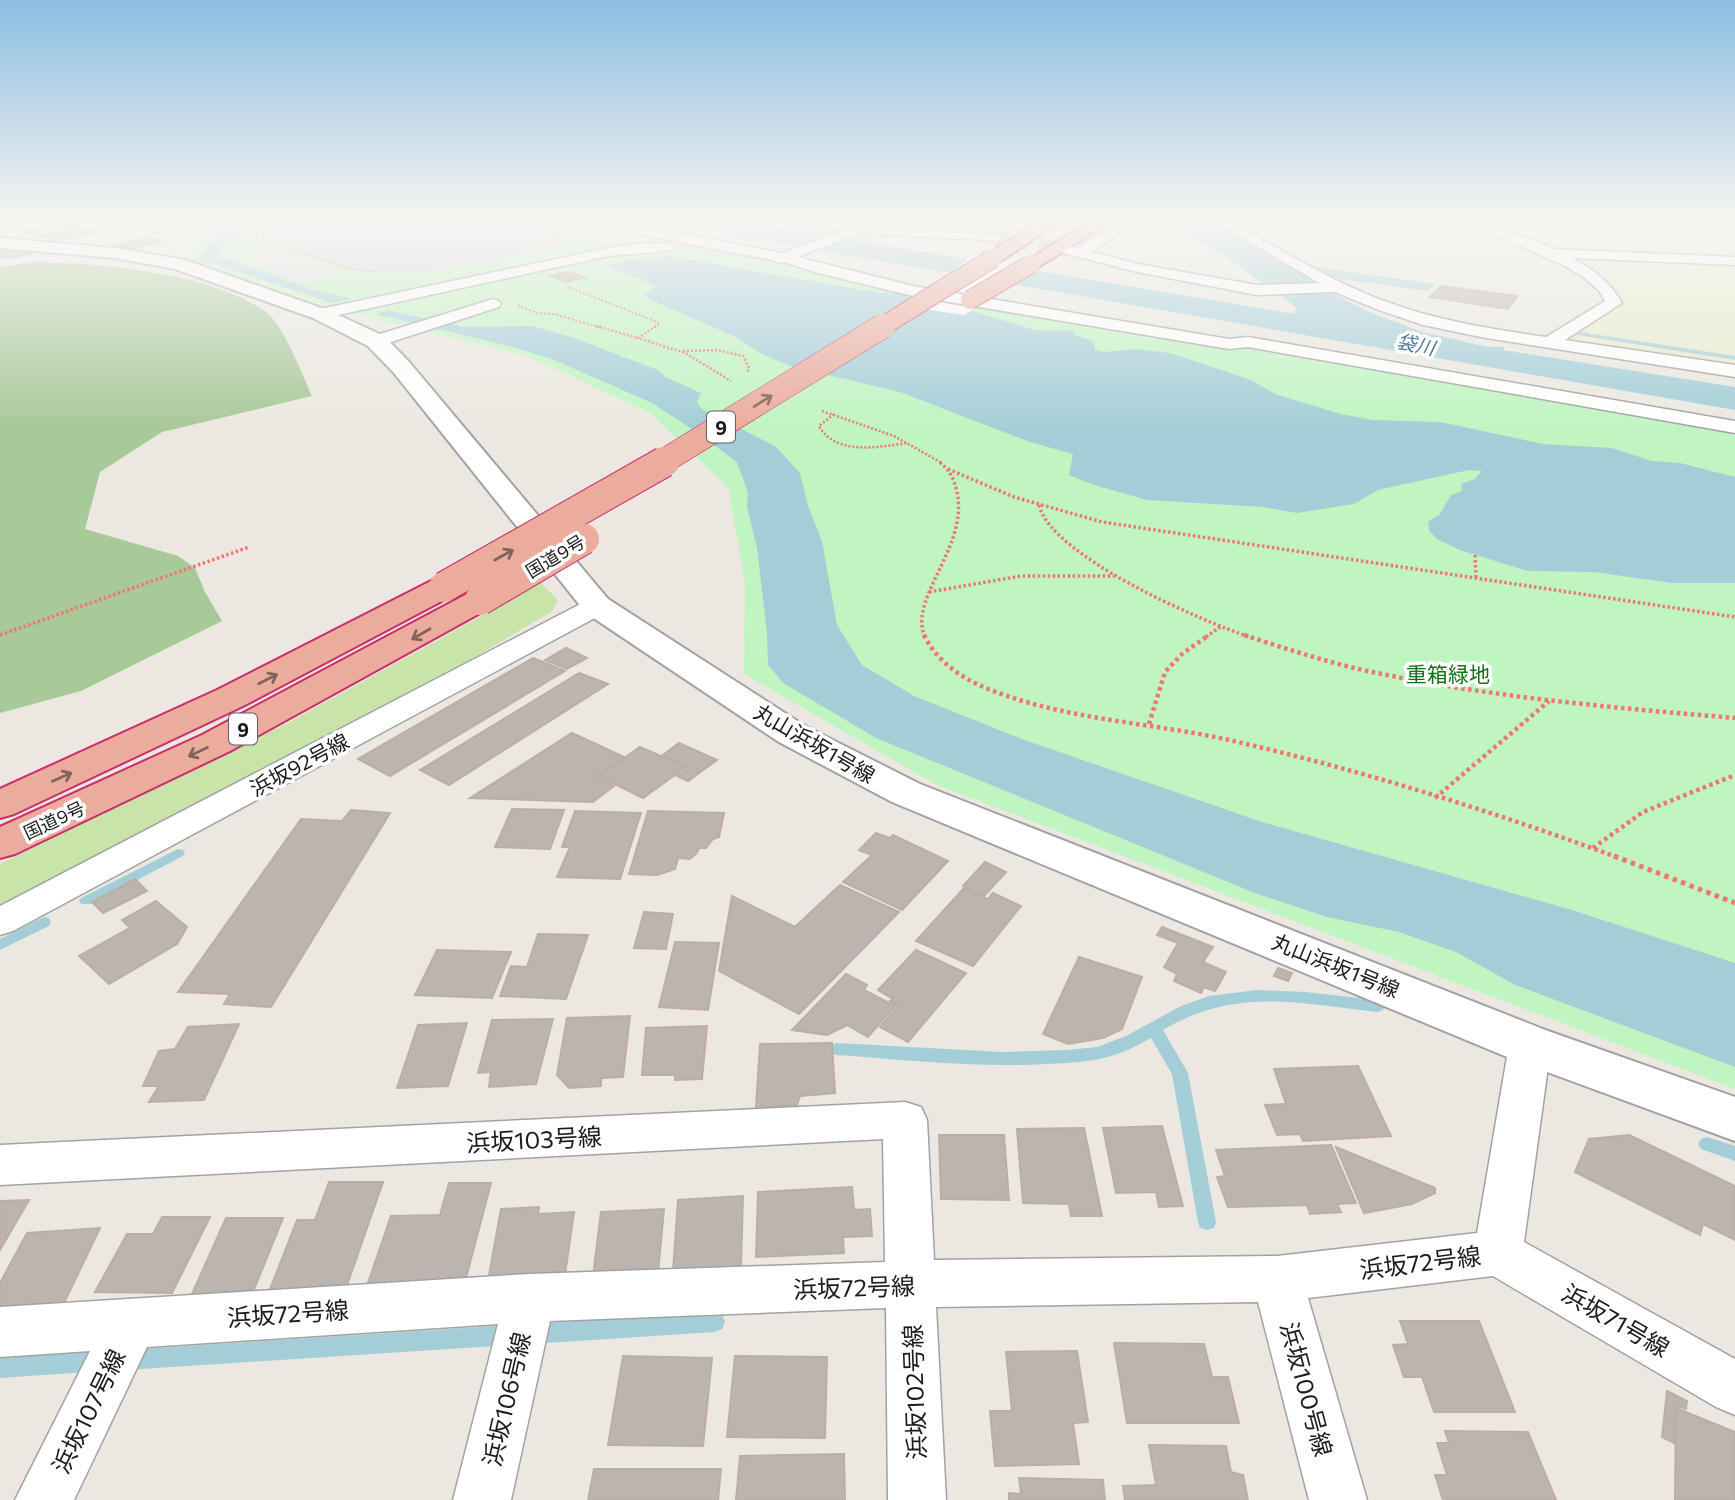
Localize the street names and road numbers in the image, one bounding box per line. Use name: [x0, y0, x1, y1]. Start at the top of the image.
road number: 9: [707, 412, 735, 442]
street label: 国道9号: [522, 530, 588, 582]
street label: 丸山浜坂1号線: [750, 698, 880, 788]
road number: 9: [229, 714, 257, 744]
street label: 浜坂92号線: [245, 728, 353, 800]
street label: 国道9号: [20, 796, 88, 844]
street label: 丸山浜坂1号線: [1269, 928, 1403, 1002]
street label: 浜坂103号線: [466, 1121, 602, 1157]
street label: 浜坂72号線: [1358, 1240, 1482, 1284]
street label: 浜坂72号線: [793, 1270, 915, 1304]
street label: 浜坂71号線: [1557, 1278, 1675, 1362]
street label: 浜坂72号線: [226, 1294, 350, 1332]
street label: 浜坂100号線: [1275, 1319, 1339, 1459]
street label: 浜坂102号線: [897, 1324, 931, 1460]
street label: 浜坂106号線: [477, 1329, 535, 1469]
street label: 浜坂107号線: [45, 1344, 131, 1478]

